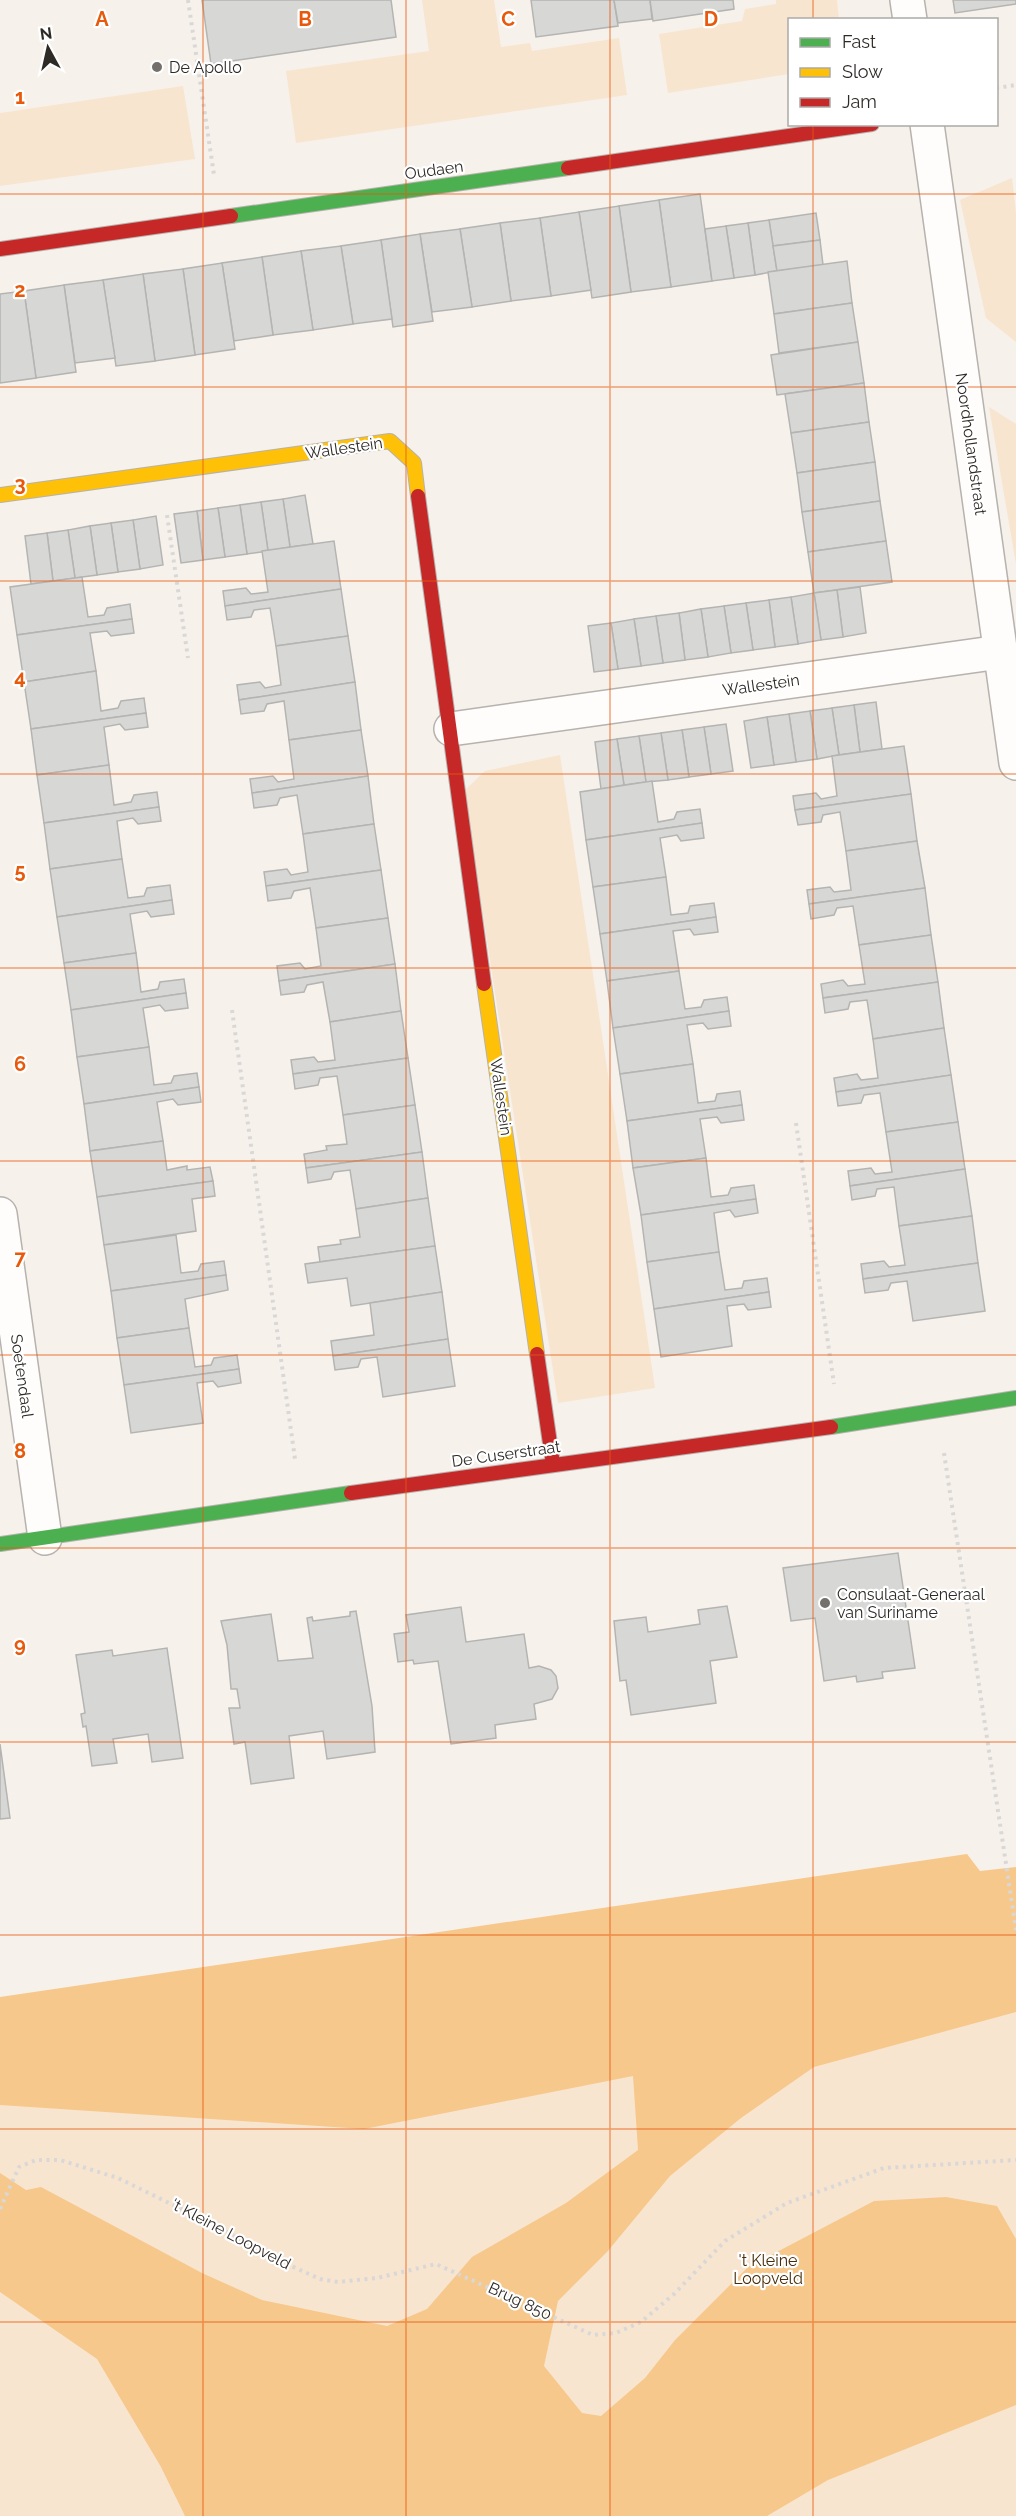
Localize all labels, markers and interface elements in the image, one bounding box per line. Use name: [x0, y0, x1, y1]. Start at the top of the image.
text: A: [95, 7, 109, 31]
text: B: [298, 7, 312, 31]
text: C: [501, 7, 515, 31]
text: D: [704, 7, 718, 31]
north arrow: [18, 18, 78, 78]
legend: [788, 18, 998, 126]
text: N: [39, 23, 53, 44]
text: Fast: [842, 31, 876, 52]
place label: De Apollo: [169, 58, 242, 77]
marker: De Apollo: [150, 60, 164, 74]
text: Slow: [842, 61, 883, 82]
text: 1: [15, 85, 25, 109]
text: Jam: [842, 91, 877, 112]
street label: Oudaen: [404, 156, 464, 184]
text: 2: [14, 278, 26, 302]
street label: Noordhollandstraat: [952, 372, 990, 517]
street label: Wallestein: [304, 433, 384, 463]
text: 3: [14, 472, 26, 496]
text: 4: [14, 665, 26, 689]
street label: Wallestein: [721, 670, 801, 700]
text: 5: [14, 859, 26, 883]
text: 6: [14, 1052, 26, 1076]
street label: Wallestein: [486, 1057, 516, 1137]
text: 7: [14, 1246, 26, 1270]
street label: Soetendaal: [7, 1333, 37, 1420]
street label: De Cuserstraat: [450, 1437, 562, 1471]
text: 8: [14, 1439, 26, 1463]
place label: Consulaat-Generaal van Suriname: [837, 1585, 985, 1622]
marker: Consulaat-Generaal van Suriname: [818, 1596, 832, 1610]
text: 9: [14, 1633, 26, 1657]
street label: 't Kleine Loopveld: [168, 2194, 294, 2274]
park label: 't Kleine Loopveld: [733, 2251, 803, 2288]
street label: Brug 850: [485, 2278, 555, 2324]

